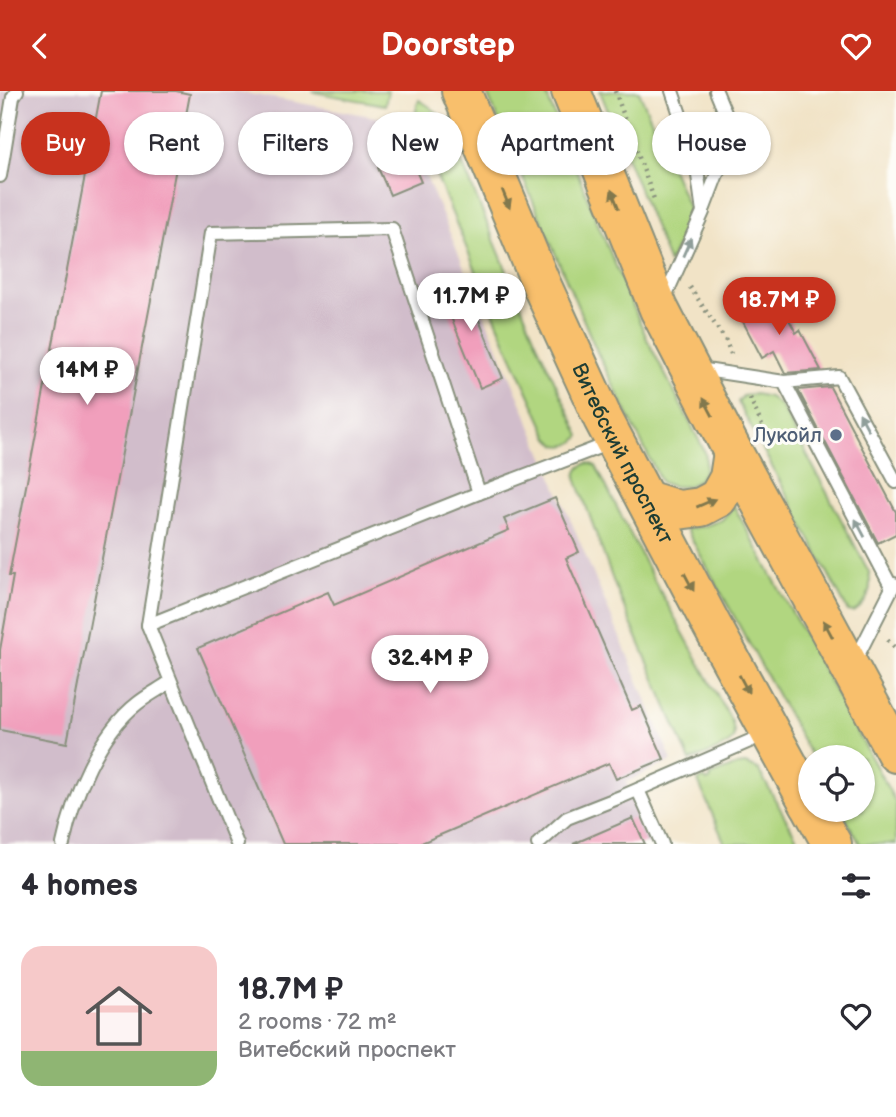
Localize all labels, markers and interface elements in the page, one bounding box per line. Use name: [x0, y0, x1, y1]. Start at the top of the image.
text: Doorstep: [381, 26, 515, 65]
icon: back: [21, 27, 59, 65]
icon: heart: [837, 27, 875, 65]
chip: Buy: [21, 112, 110, 175]
chip: Rent: [124, 112, 224, 175]
chip: Filters: [238, 112, 353, 175]
chip: New: [367, 112, 463, 175]
chip: Apartment: [477, 112, 638, 175]
chip: House: [652, 112, 771, 175]
one-way arrow: [501, 189, 512, 210]
one-way arrow: [609, 189, 620, 210]
one-way arrow: [681, 237, 693, 257]
pin: 11.7M ₽: [406, 273, 536, 333]
pin: 18.7M ₽: [714, 278, 844, 337]
text: 11.7M ₽: [433, 282, 509, 310]
text: 18.7M ₽: [739, 286, 819, 314]
pin: 14M ₽: [38, 347, 136, 407]
text: 14M ₽: [56, 356, 118, 384]
street label: Витебский проспект: [567, 359, 679, 548]
one-way arrow: [703, 396, 715, 416]
one-way arrow: [858, 412, 869, 432]
place label: Лукойл: [752, 423, 822, 448]
marker: Лукойл: [828, 427, 844, 443]
one-way arrow: [696, 498, 717, 509]
one-way arrow: [854, 518, 866, 537]
one-way arrow: [684, 572, 695, 592]
one-way arrow: [822, 618, 834, 638]
pin: 32.4M ₽: [365, 635, 495, 695]
text: 32.4M ₽: [387, 644, 473, 672]
one-way arrow: [738, 675, 750, 694]
map controls: [798, 745, 875, 822]
button: locate: [798, 745, 875, 822]
icon: filters: [837, 867, 875, 905]
text: 4 homes: [21, 868, 138, 904]
text: 18.7M ₽: [238, 972, 343, 1008]
icon: home: [77, 974, 161, 1058]
icon: heart: [837, 997, 875, 1035]
text: 2 rooms · 72 m²: [238, 1008, 397, 1036]
text: Витебский проспект: [238, 1036, 456, 1064]

